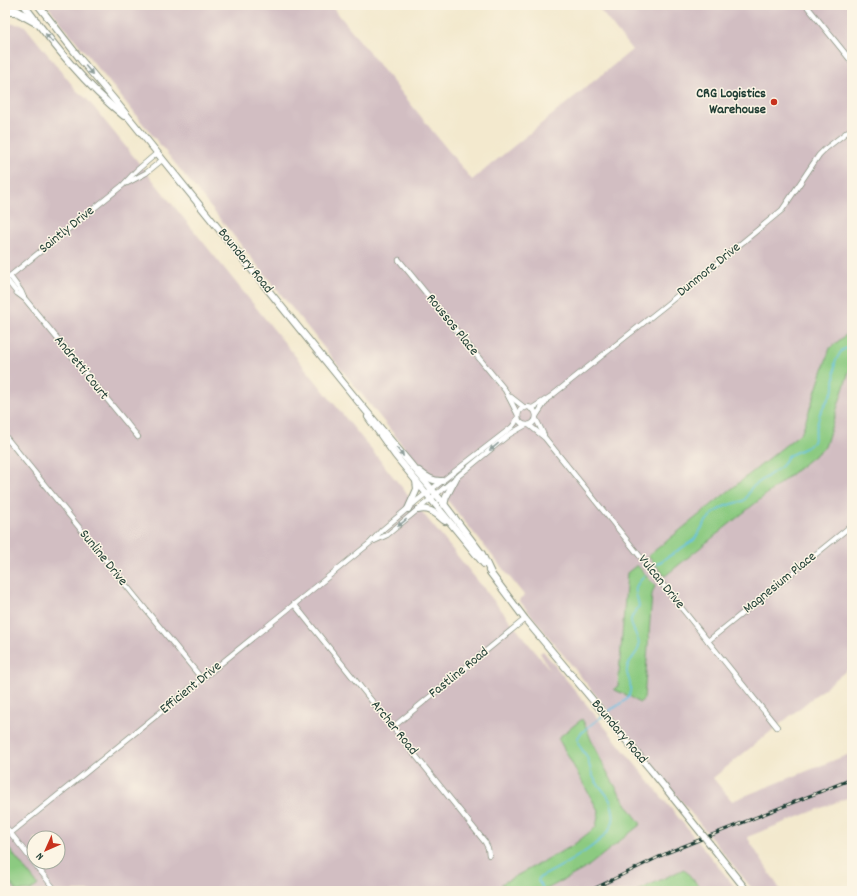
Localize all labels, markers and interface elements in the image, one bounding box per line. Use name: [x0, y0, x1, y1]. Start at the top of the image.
one-way arrow: [45, 33, 54, 44]
one-way arrow: [85, 65, 94, 75]
place label: CRG Logistics Warehouse: [696, 84, 766, 120]
marker: CRG Logistics Warehouse: [769, 97, 779, 107]
street label: Saintly Drive: [35, 201, 99, 259]
street label: Boundary Road: [212, 224, 278, 298]
street label: Dunmore Drive: [673, 238, 745, 302]
street label: Roussos Place: [421, 290, 483, 360]
street label: Andretti Court: [49, 332, 113, 404]
one-way arrow: [489, 442, 499, 451]
one-way arrow: [396, 446, 405, 457]
one-way arrow: [396, 518, 407, 527]
street label: Sunline Drive: [74, 526, 132, 590]
street label: Magnesium Place: [739, 547, 821, 619]
street label: Vulcan Drive: [633, 550, 689, 614]
street label: Fastline Road: [425, 643, 493, 703]
street label: Efficient Drive: [156, 657, 226, 719]
street label: Boundary Road: [586, 695, 652, 769]
street label: Archer Road: [366, 696, 422, 760]
north arrow: [26, 830, 66, 870]
text: N: [32, 848, 48, 863]

